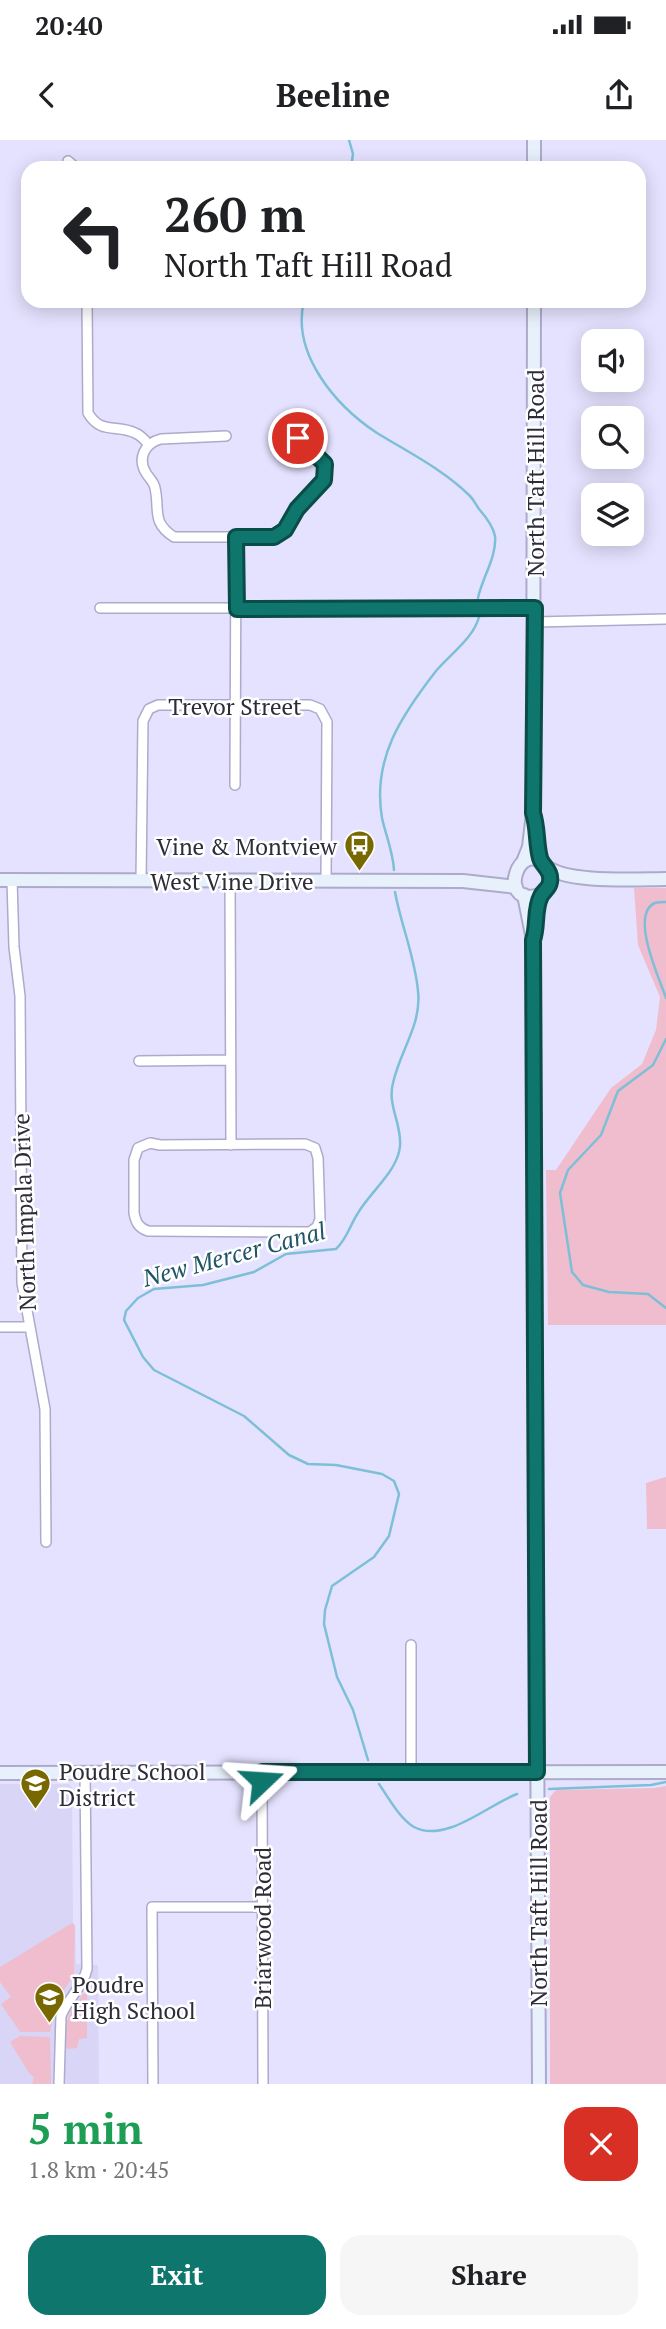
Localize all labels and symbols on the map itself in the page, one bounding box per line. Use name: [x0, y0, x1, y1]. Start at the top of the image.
street label: North Taft Hill Road: [520, 369, 551, 577]
pin: [268, 408, 328, 468]
street label: Trevor Street: [168, 691, 302, 722]
bus stop icon: Vine & Montview: [343, 829, 377, 873]
place label: Vine & Montview: [156, 831, 337, 862]
street label: West Vine Drive: [150, 866, 314, 897]
street label: North Impala Drive: [5, 1113, 43, 1311]
water label: New Mercer Canal: [138, 1214, 329, 1294]
position arrow: [225, 1744, 299, 1818]
place label: Poudre School District: [59, 1756, 206, 1813]
school or university icon: Poudre School District: [19, 1767, 53, 1811]
street label: North Taft Hill Road: [523, 1799, 554, 2007]
street label: Briarwood Road: [247, 1847, 278, 2009]
place label: Poudre High School: [72, 1969, 196, 2026]
school or university icon: Poudre High School: [32, 1980, 66, 2024]

